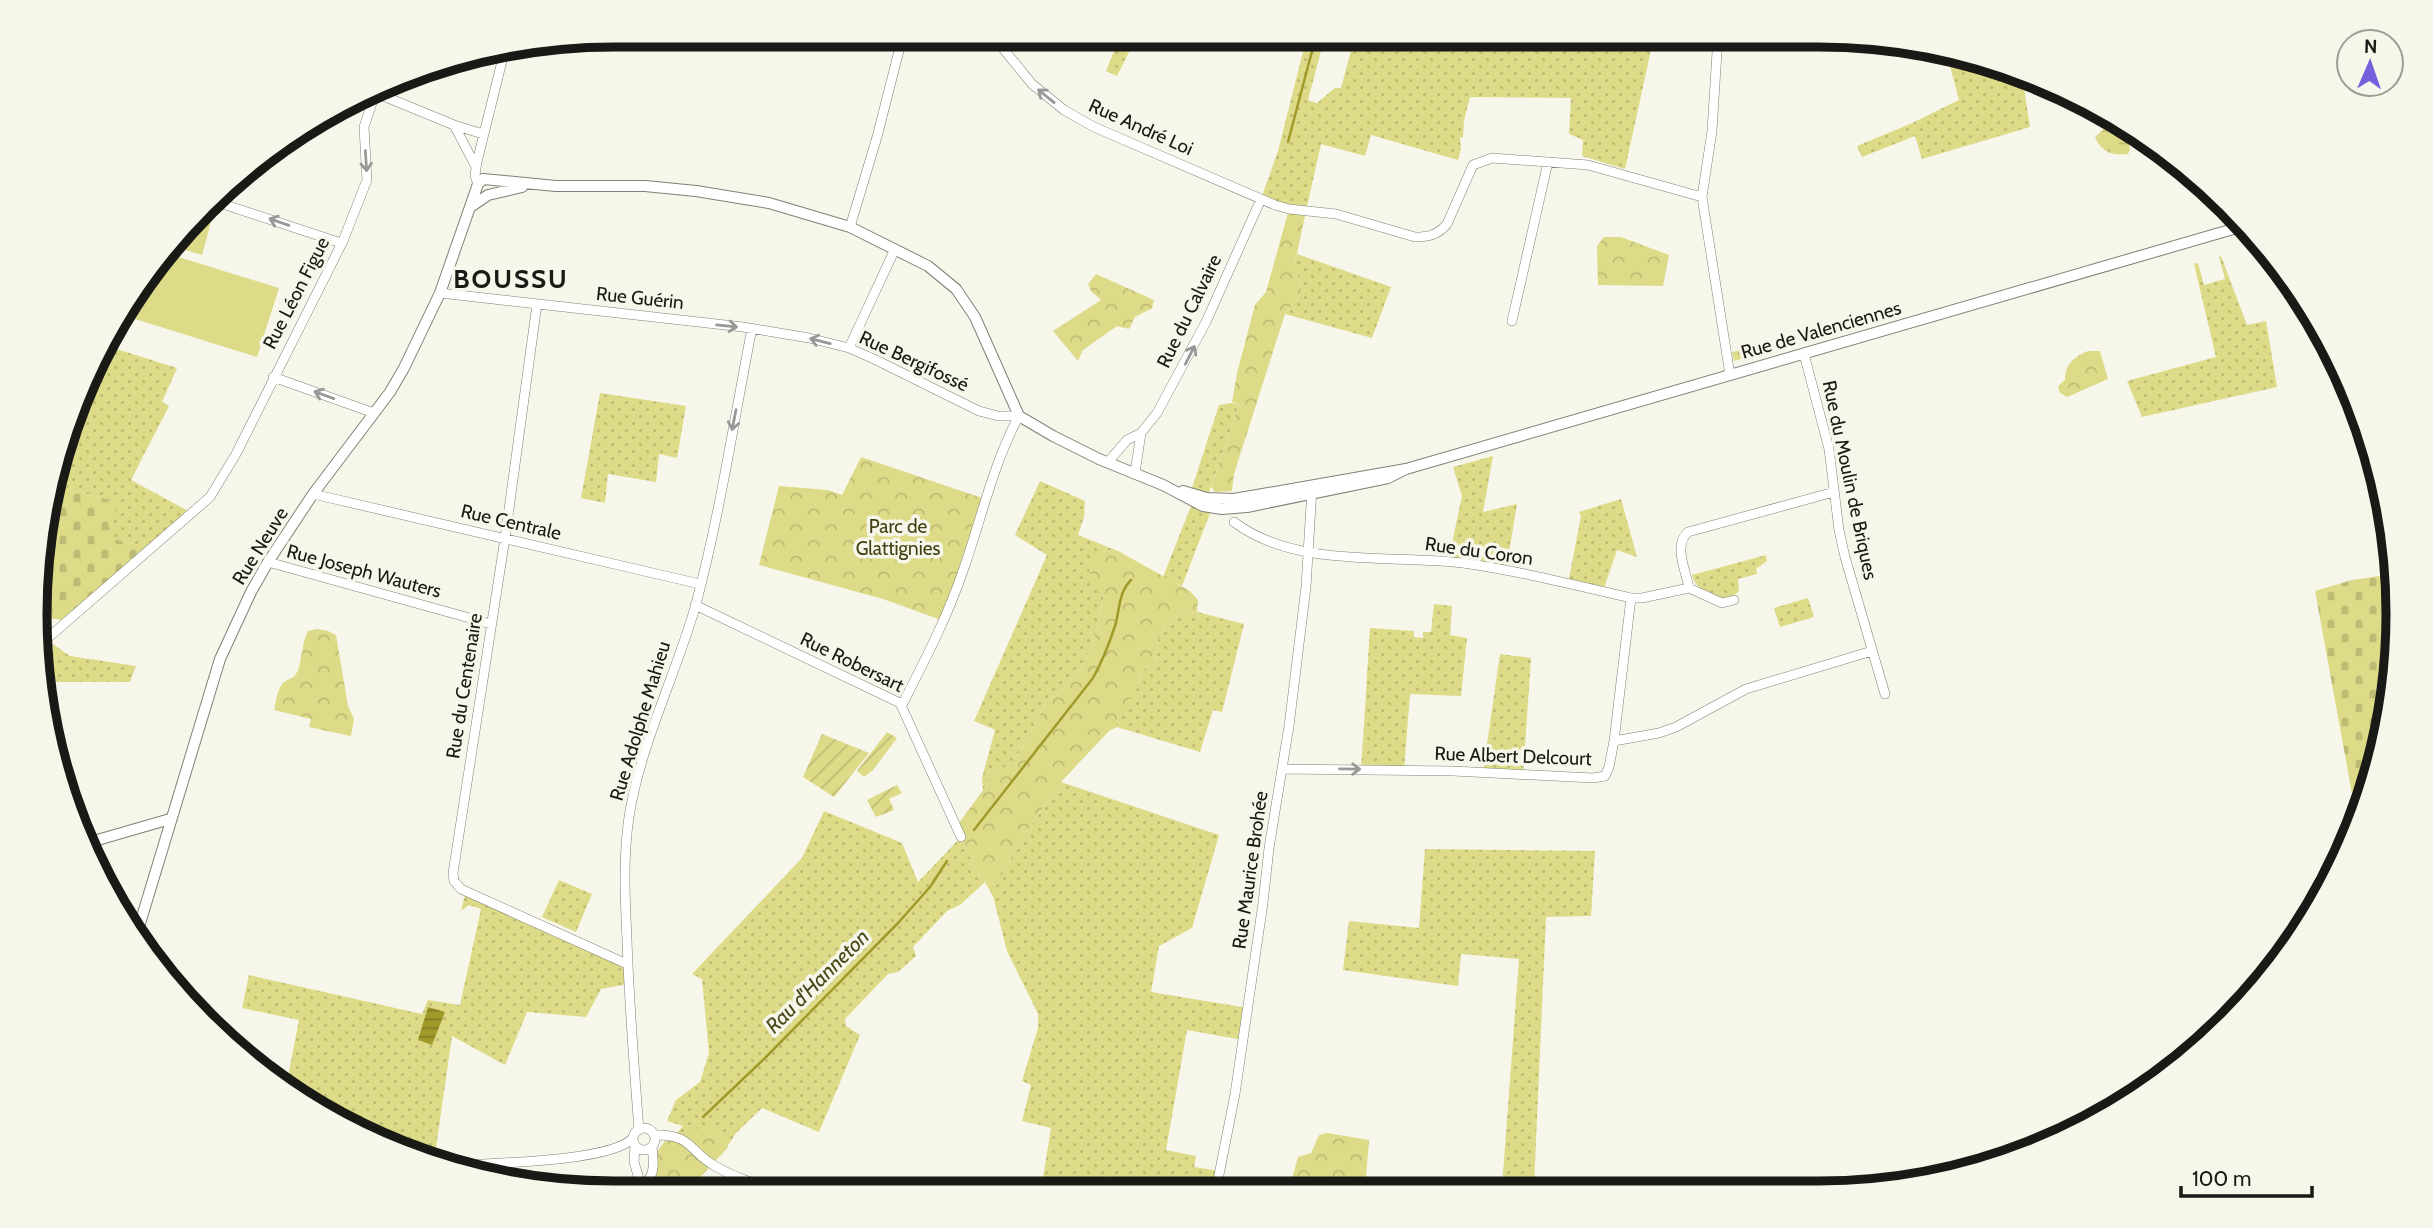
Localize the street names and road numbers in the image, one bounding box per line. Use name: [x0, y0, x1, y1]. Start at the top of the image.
street label: Rue André Loi: [1085, 94, 1197, 160]
street label: Rue Léon Figue: [258, 233, 334, 353]
street label: Rue du Calvaire: [1152, 250, 1226, 371]
street label: Rue Guérin: [595, 282, 685, 314]
street label: Rue de Valenciennes: [1738, 296, 1904, 364]
street label: Rue Bergifossé: [856, 326, 973, 396]
street label: Rue du Moulin de Briques: [1818, 378, 1882, 582]
street label: Rue Centrale: [459, 499, 564, 545]
street label: Rue Neuve: [227, 503, 293, 589]
street label: Rue du Coron: [1424, 532, 1534, 570]
street label: Rue Joseph Wauters: [284, 539, 444, 603]
street label: Rue du Centenaire: [441, 611, 487, 760]
street label: Rue Robersart: [796, 627, 908, 697]
street label: Rue Adolphe Mahieu: [605, 639, 675, 803]
street label: Rue Albert Delcourt: [1434, 742, 1593, 770]
street label: Rue Maurice Brohée: [1228, 789, 1273, 950]

